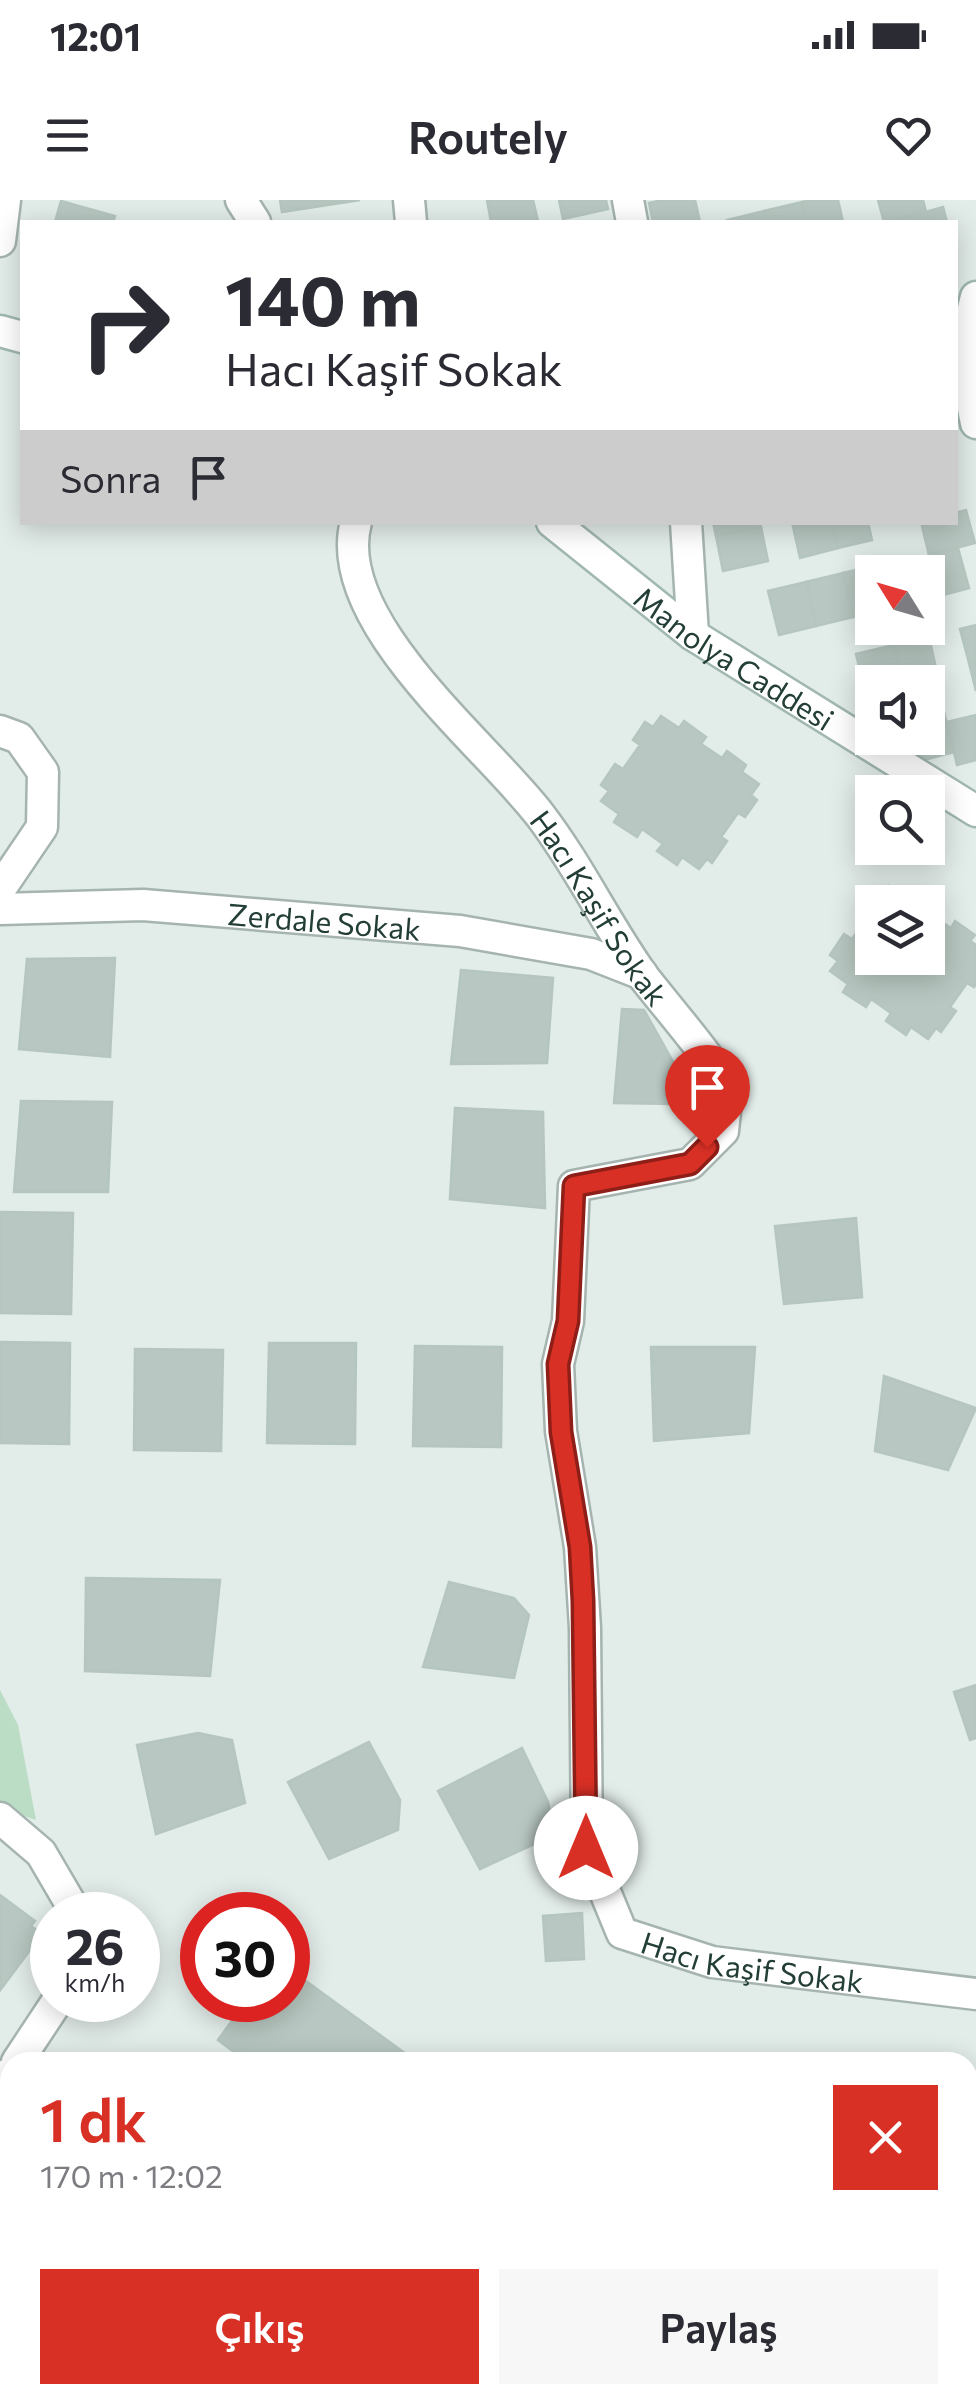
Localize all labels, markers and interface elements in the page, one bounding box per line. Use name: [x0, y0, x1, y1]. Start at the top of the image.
text: 12:01: [50, 12, 141, 59]
icon: menu: [40, 108, 95, 163]
text: Routely: [408, 108, 568, 163]
icon: heart: [881, 108, 936, 163]
text: 140 m: [225, 255, 421, 340]
icon: right: [60, 260, 190, 390]
text: Hacı Kaşif Sokak: [225, 340, 562, 395]
icon: arrive: [181, 450, 236, 505]
text: Sonra: [60, 454, 161, 501]
north arrow: [855, 555, 945, 645]
map controls: [855, 555, 945, 975]
street label: Manolya Caddesi: [628, 578, 841, 737]
button: sound: [855, 665, 945, 755]
button: search: [855, 775, 945, 865]
street label: Hacı Kaşif Sokak: [524, 802, 677, 1012]
button: layers: [855, 885, 945, 975]
street label: Zerdale Sokak: [226, 894, 422, 946]
pin: [665, 1045, 750, 1148]
icon: arrive: [680, 1060, 735, 1115]
position arrow: [534, 1796, 638, 1900]
speed limit sign: 30: [180, 1892, 310, 2022]
text: 26: [65, 1914, 124, 1975]
street label: Hacı Kaşif Sokak: [637, 1922, 865, 1999]
text: km/h: [65, 1967, 125, 1997]
text: 1 dk: [40, 2081, 147, 2154]
button: close: [833, 2085, 938, 2190]
text: 170 m · 12:02: [40, 2155, 223, 2195]
button: Çıkış: [40, 2269, 479, 2384]
button: Paylaş: [499, 2269, 938, 2384]

